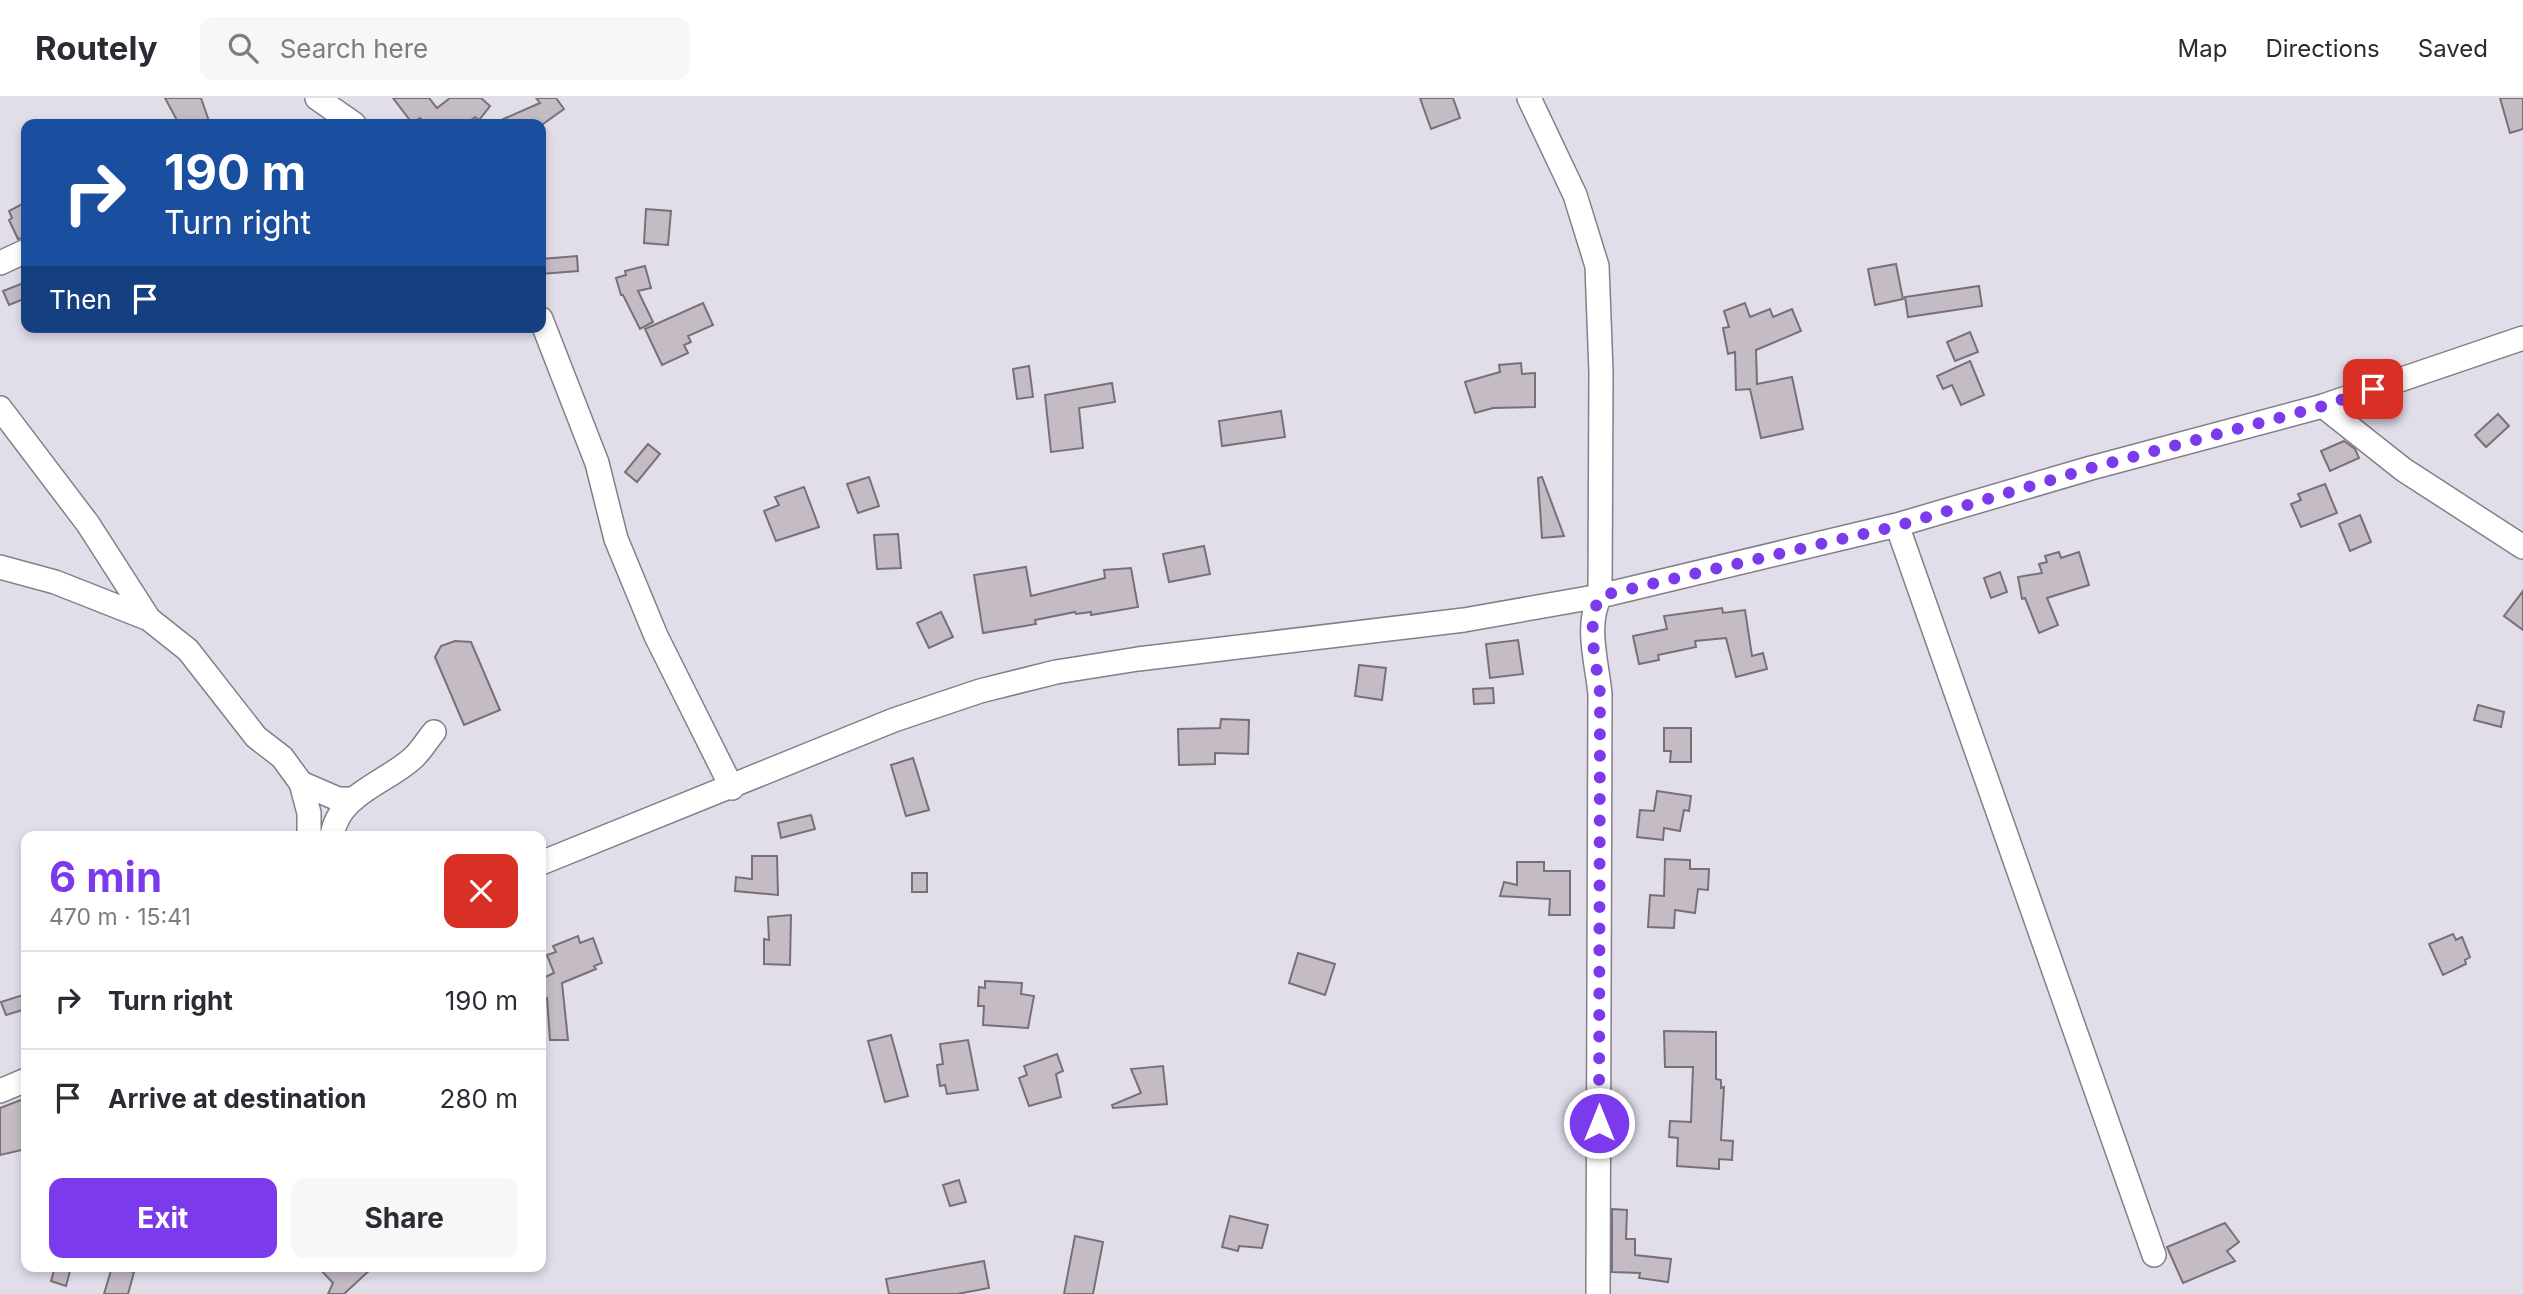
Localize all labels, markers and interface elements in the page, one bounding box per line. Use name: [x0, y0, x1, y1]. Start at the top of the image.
search box: [200, 17, 690, 80]
text: Routely: [35, 28, 158, 68]
icon: search: [224, 29, 262, 67]
text: Search here: [280, 33, 428, 64]
text: Map: [2178, 34, 2227, 63]
text: Directions: [2265, 34, 2380, 63]
text: Saved: [2418, 34, 2488, 63]
text: 190 m: [164, 143, 306, 202]
icon: right: [49, 147, 140, 238]
text: Turn right: [164, 203, 311, 242]
icon: arrive: [126, 280, 164, 318]
text: Then: [49, 284, 112, 315]
pin: [2343, 359, 2403, 419]
icon: arrive: [2354, 370, 2392, 408]
text: 6 min: [49, 851, 162, 902]
button: close: [444, 854, 518, 928]
text: 470 m · 15:41: [49, 903, 191, 931]
icon: right: [49, 981, 87, 1019]
text: Turn right: [108, 985, 233, 1016]
text: 190 m: [445, 985, 518, 1016]
icon: arrive: [49, 1079, 87, 1117]
text: Arrive at destination: [108, 1083, 367, 1114]
text: 280 m: [440, 1083, 518, 1114]
position arrow: [1562, 1086, 1636, 1160]
button: Exit: [49, 1178, 277, 1258]
button: Share: [291, 1178, 518, 1258]

